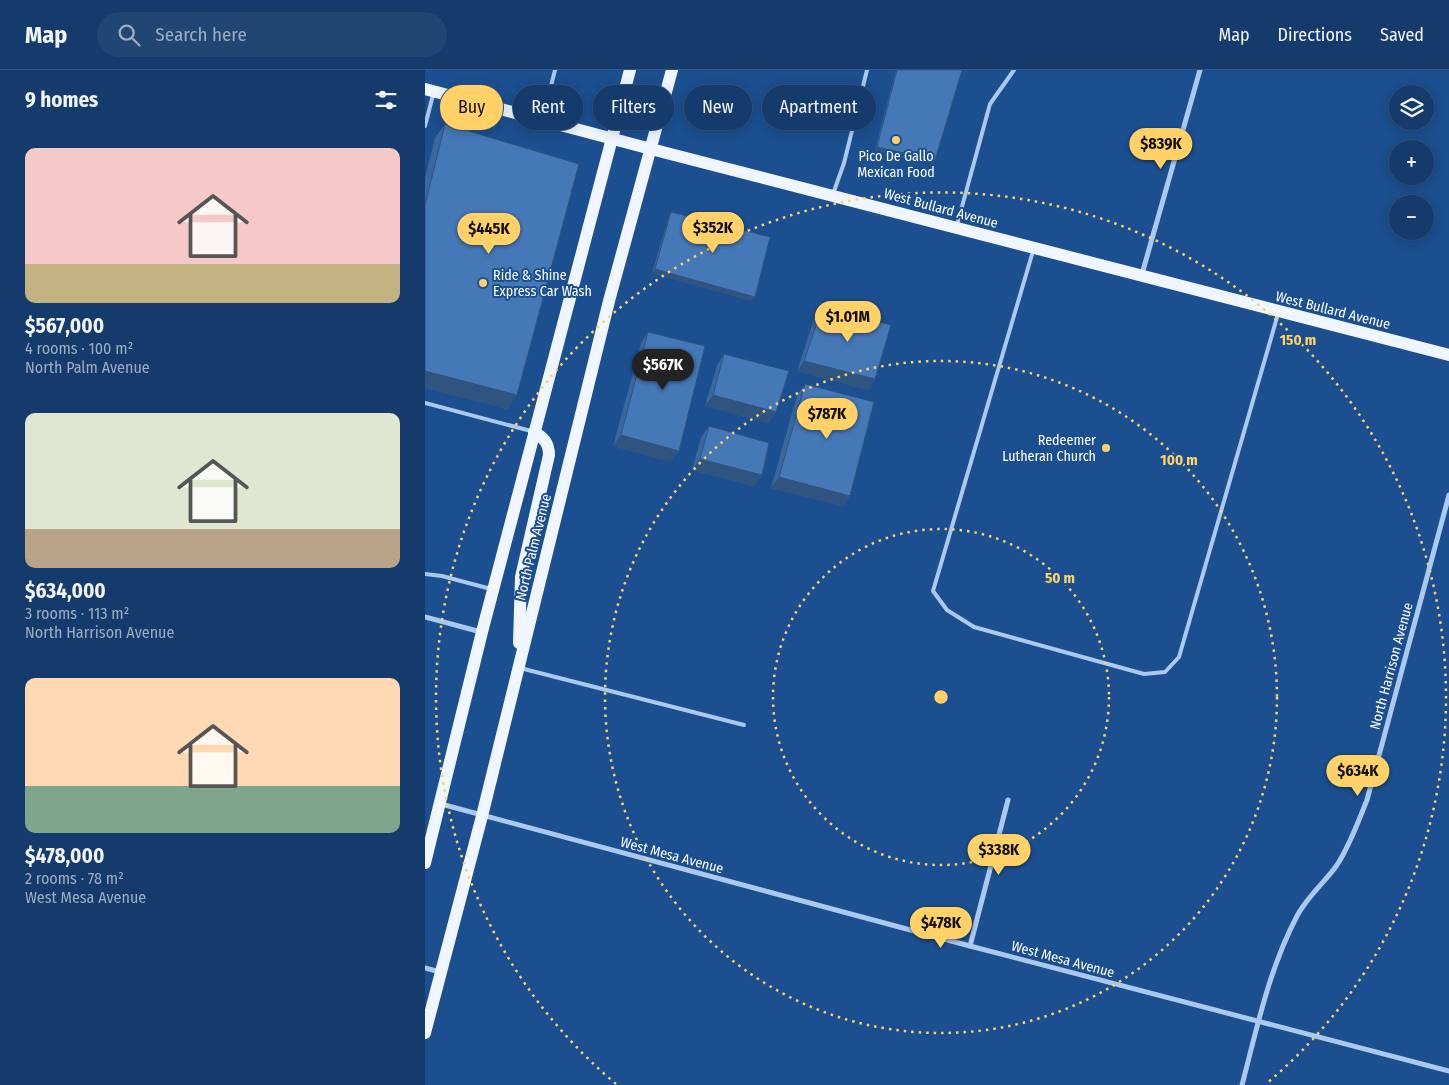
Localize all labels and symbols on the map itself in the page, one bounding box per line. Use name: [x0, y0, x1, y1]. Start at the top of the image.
pin: $839K: [1126, 128, 1196, 170]
marker: Pico De Gallo Mexican Food: [890, 134, 902, 146]
place label: Pico De Gallo Mexican Food: [857, 148, 935, 181]
street label: West Bullard Avenue: [882, 185, 1000, 232]
pin: $445K: [454, 212, 524, 255]
pin: $352K: [678, 212, 748, 254]
place label: Ride & Shine Express Car Wash: [493, 267, 592, 300]
marker: Ride & Shine Express Car Wash: [477, 277, 489, 289]
street label: West Bullard Avenue: [1274, 288, 1392, 333]
pin: $1.01M: [807, 300, 889, 343]
text: 150 m: [1280, 331, 1316, 349]
pin: $567K: [628, 348, 698, 391]
pin: $787K: [792, 398, 862, 440]
place label: Redeemer Lutheran Church: [1002, 432, 1096, 465]
marker: Redeemer Lutheran Church: [1100, 442, 1112, 454]
text: 100 m: [1160, 451, 1198, 469]
street label: North Palm Avenue: [512, 492, 555, 602]
text: 50 m: [1045, 569, 1075, 587]
street label: North Harrison Avenue: [1366, 601, 1417, 731]
centre of rings: [932, 688, 950, 706]
pin: $634K: [1323, 754, 1393, 797]
street label: West Mesa Avenue: [618, 834, 725, 877]
pin: $338K: [964, 834, 1034, 876]
pin: $478K: [906, 906, 976, 949]
street label: West Mesa Avenue: [1009, 938, 1116, 981]

